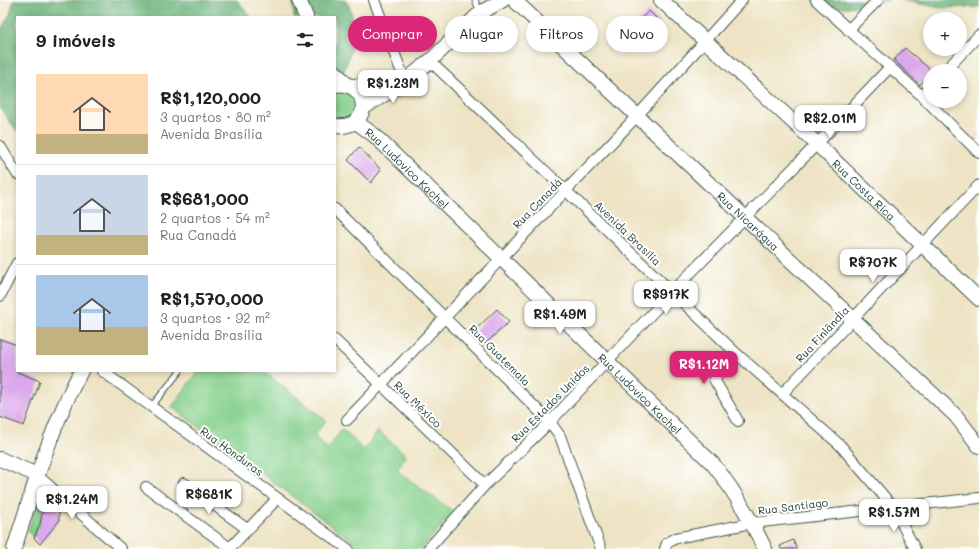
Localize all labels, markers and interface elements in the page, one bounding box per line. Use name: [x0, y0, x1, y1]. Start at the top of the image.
map controls: [923, 12, 967, 108]
button: +: [923, 12, 967, 56]
chip: Comprar: [348, 16, 437, 52]
chip: Alugar: [445, 16, 518, 52]
chip: Filtros: [526, 16, 598, 52]
chip: Novo: [606, 16, 668, 52]
text: 9 imóveis: [36, 29, 116, 51]
icon: filters: [294, 29, 316, 51]
button: −: [923, 64, 967, 108]
pin: R$1.23M: [356, 70, 430, 104]
text: R$1.23M: [367, 74, 419, 91]
text: R$1,120,000: [160, 86, 261, 108]
icon: home: [68, 90, 116, 138]
pin: R$2.01M: [793, 105, 867, 139]
text: 3 quartos · 80 m²: [160, 108, 271, 125]
text: R$2.01M: [804, 109, 856, 126]
street label: Rua Ludovico Kachel: [363, 124, 452, 211]
text: Avenida Brasília: [160, 125, 263, 142]
street label: Rua Costa Rica: [830, 156, 899, 223]
street label: Rua Canadá: [509, 174, 565, 232]
text: R$681,000: [160, 187, 249, 209]
street label: Rua Nicarágua: [714, 188, 783, 254]
icon: home: [68, 191, 116, 239]
street label: Avenida Brasília: [592, 197, 665, 269]
text: 2 quartos · 54 m²: [160, 209, 270, 226]
text: Rua Canadá: [160, 226, 237, 243]
pin: R$707K: [840, 249, 906, 283]
text: R$707K: [849, 253, 897, 270]
pin: R$917K: [633, 281, 699, 315]
text: R$917K: [643, 285, 689, 302]
text: R$1,570,000: [160, 287, 263, 309]
icon: home: [68, 291, 116, 339]
pin: R$1.49M: [523, 301, 597, 335]
street label: Rua Finlândia: [792, 302, 852, 365]
text: R$1.49M: [533, 305, 587, 322]
text: 3 quartos · 92 m²: [160, 309, 270, 326]
street label: Rua Guatemala: [466, 321, 534, 389]
text: Avenida Brasília: [160, 326, 263, 343]
street label: Rua Ludovico Kachel: [595, 349, 685, 437]
pin: R$1.12M: [667, 351, 741, 385]
text: R$1.12M: [679, 355, 729, 372]
street label: Rua Estados Unidos: [508, 361, 592, 445]
street label: Rua México: [391, 377, 445, 431]
street label: Rua Honduras: [197, 423, 267, 479]
pin: R$681K: [176, 481, 242, 515]
text: R$681K: [185, 485, 233, 502]
pin: R$1.24M: [35, 486, 109, 520]
text: R$1.24M: [46, 490, 98, 507]
street label: Rua Santiago: [757, 494, 829, 518]
pin: R$1.57M: [857, 499, 931, 533]
text: R$1.57M: [868, 503, 920, 520]

